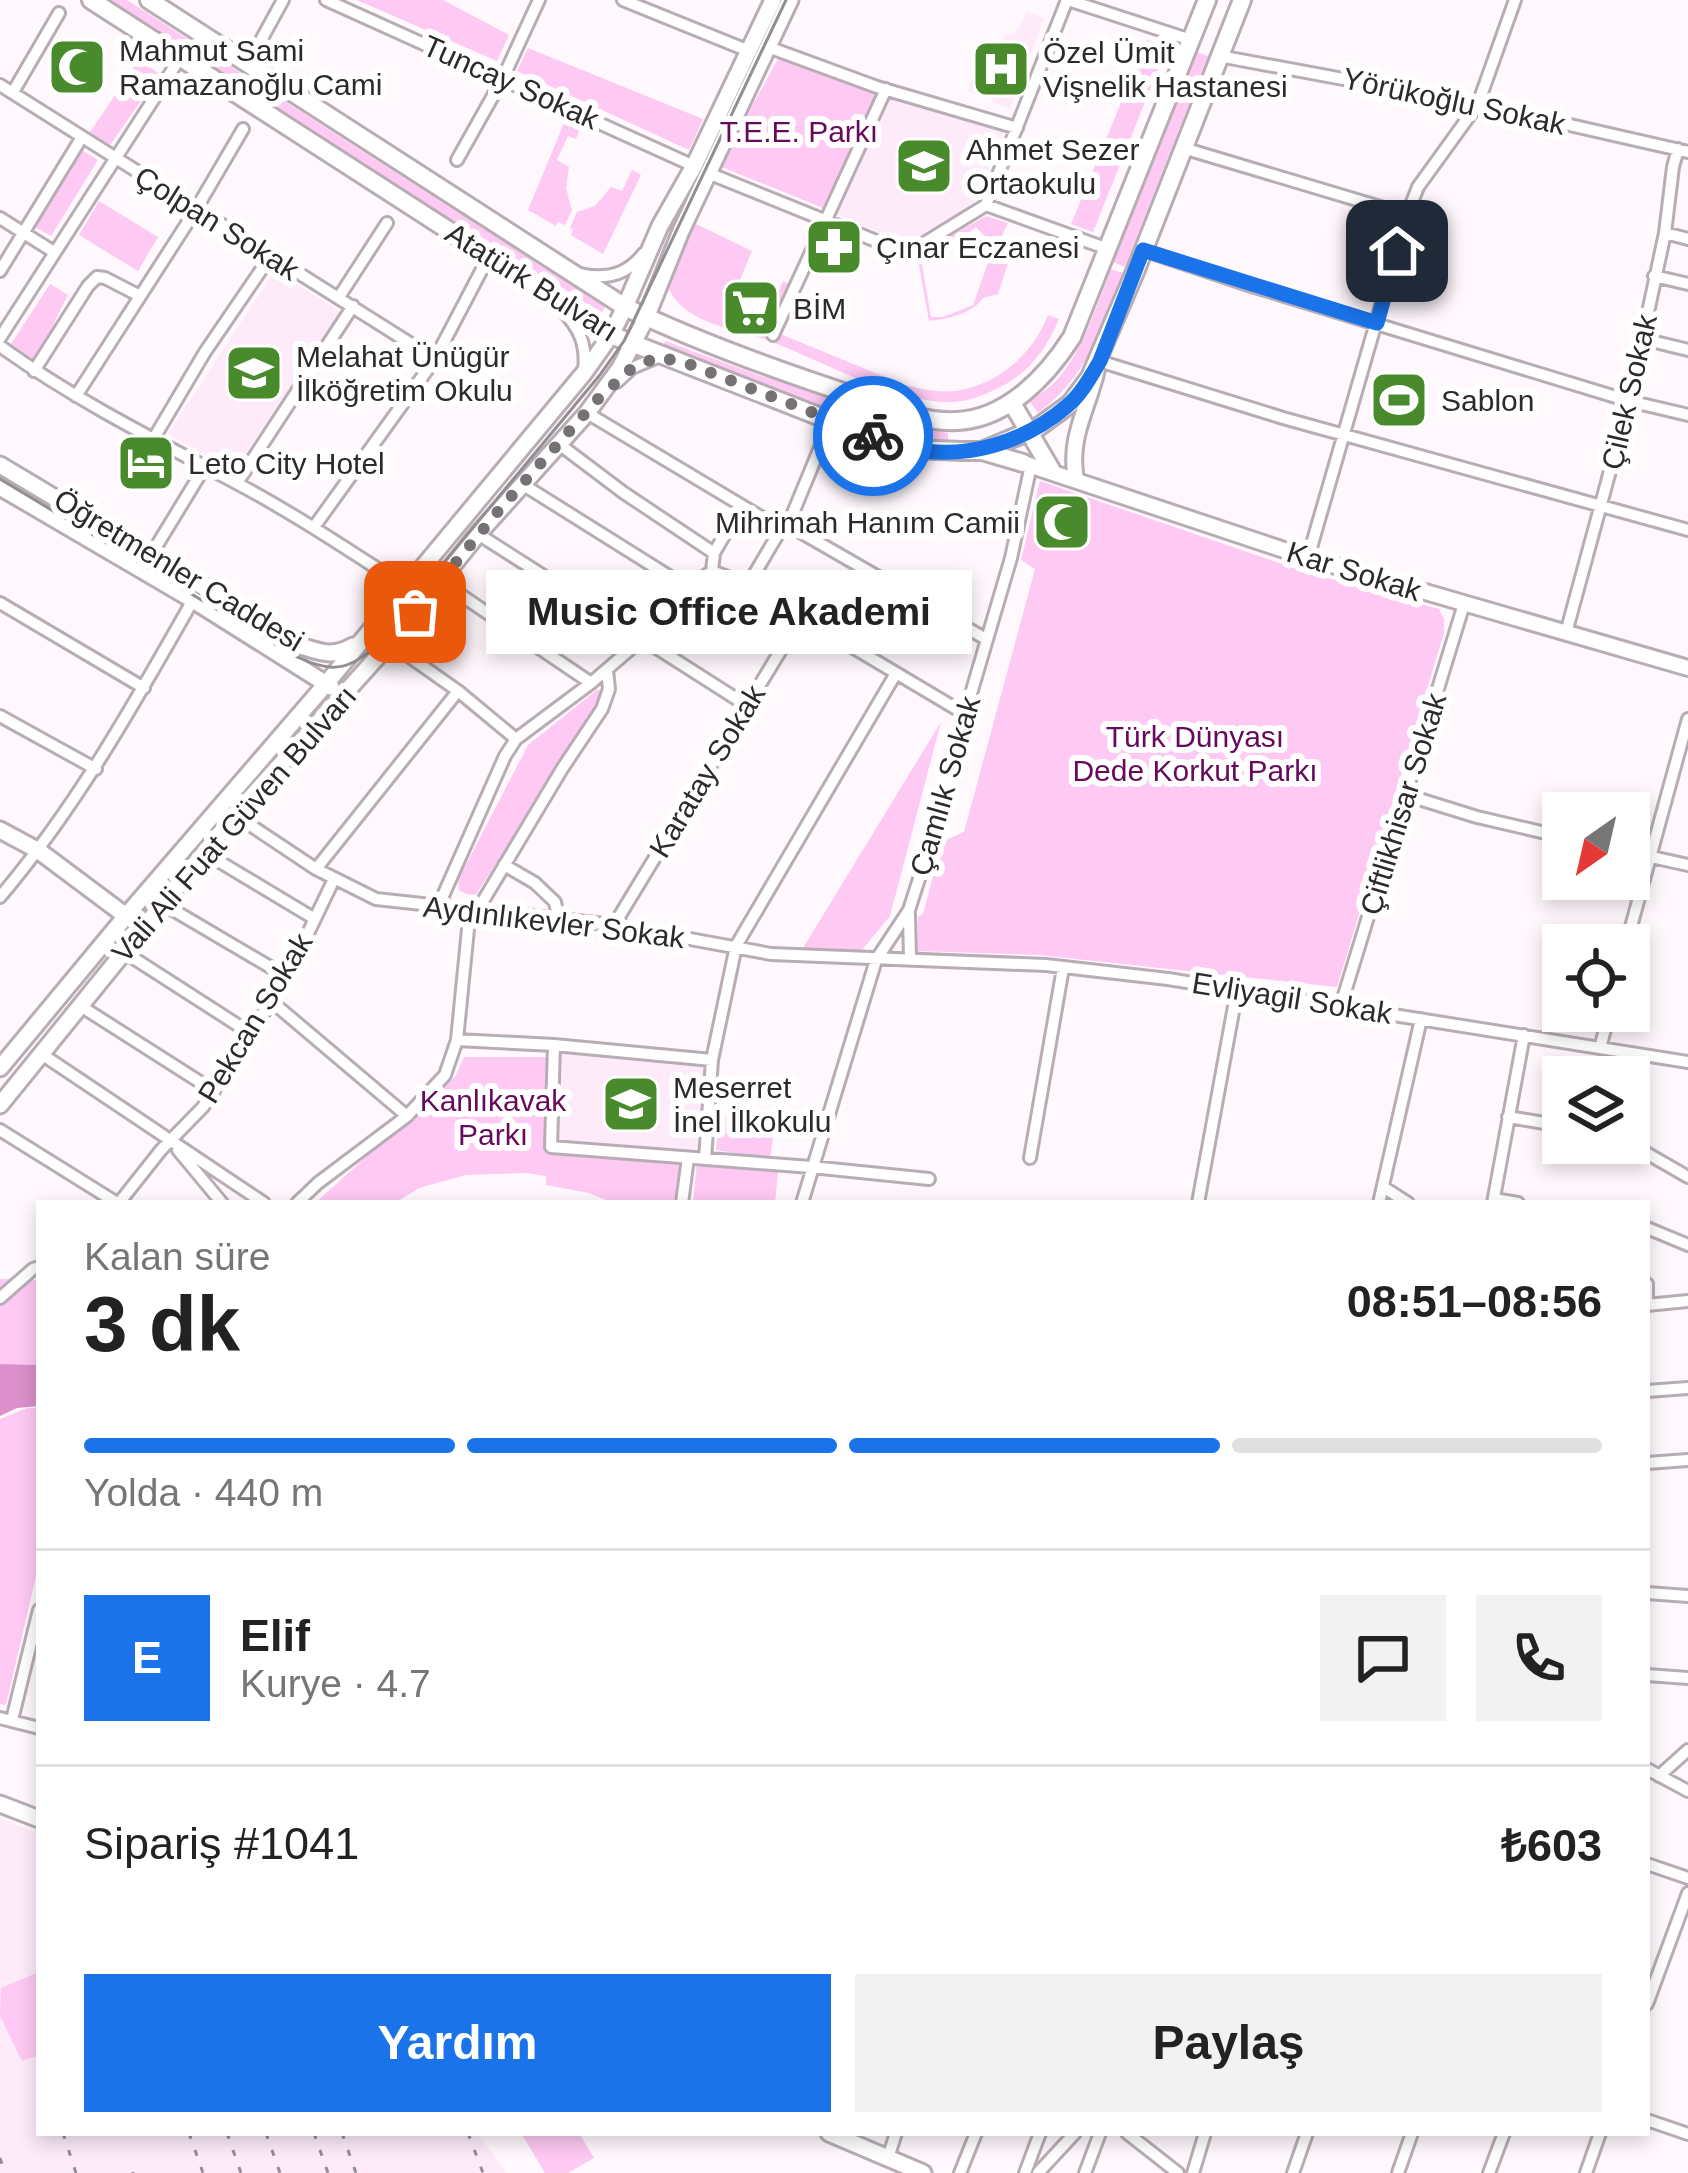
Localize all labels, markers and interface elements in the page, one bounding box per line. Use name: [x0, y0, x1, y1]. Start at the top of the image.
street label: Tuncay Sokak: [418, 28, 605, 136]
place label: Mahmut Sami Ramazanoğlu Cami: [119, 34, 382, 101]
mosque icon: Mahmut Sami Ramazanoğlu Cami: [46, 36, 108, 98]
place label: Özel Ümit Vişnelik Hastanesi: [1043, 36, 1288, 103]
hospital icon: Özel Ümit Vişnelik Hastanesi: [970, 38, 1032, 100]
street label: Yörükoğlu Sokak: [1340, 61, 1569, 141]
park label: T.E.E. Parkı: [720, 115, 878, 148]
place label: Ahmet Sezer Ortaokulu: [966, 133, 1139, 200]
school or university icon: Ahmet Sezer Ortaokulu: [893, 135, 955, 197]
street label: Çolpan Sokak: [129, 160, 306, 287]
pin: [1346, 200, 1448, 302]
street label: Atatürk Bulvarı: [440, 216, 624, 348]
pharmacy icon: Çınar Eczanesi: [803, 216, 865, 278]
icon: home: [1364, 218, 1430, 284]
place label: Çınar Eczanesi: [876, 231, 1079, 264]
supermarket icon: BİM: [720, 277, 782, 339]
place label: BİM: [793, 292, 846, 325]
street label: Çilek Sokak: [1595, 310, 1663, 473]
place label: Melahat Ünügür İlköğretim Okulu: [296, 340, 513, 407]
school or university icon: Melahat Ünügür İlköğretim Okulu: [223, 342, 285, 404]
sports icon: Sablon: [1368, 369, 1430, 431]
courier: [813, 376, 933, 496]
place label: Sablon: [1441, 384, 1534, 417]
icon: bike: [840, 403, 906, 469]
hotel icon: Leto City Hotel: [115, 432, 177, 494]
place label: Leto City Hotel: [188, 447, 385, 480]
street label: Öğretmenler Caddesi: [48, 482, 310, 658]
mosque icon: Mihrimah Hanım Camii: [1031, 491, 1093, 553]
place label: Mihrimah Hanım Camii: [715, 506, 1020, 539]
street label: Kar Sokak: [1283, 535, 1426, 607]
pin: [364, 561, 466, 663]
callout: Music Office Akademi: [487, 570, 973, 654]
icon: bag: [382, 579, 448, 645]
text: Music Office Akademi: [527, 590, 931, 633]
street label: Karatay Sokak: [643, 678, 772, 863]
street label: Vali Ali Fuat Güven Bulvarı: [105, 679, 363, 969]
street label: Çiftlikhisar Sokak: [1354, 688, 1453, 919]
street label: Çamlık Sokak: [904, 692, 987, 879]
park label: Türk Dünyası Dede Korkut Parkı: [1072, 720, 1318, 787]
north arrow: [1542, 792, 1650, 900]
map controls: [1542, 792, 1650, 1164]
street label: Aydınlıkevler Sokak: [422, 890, 687, 955]
button: locate: [1542, 924, 1650, 1032]
street label: Pekcan Sokak: [191, 926, 319, 1109]
street label: Evliyagil Sokak: [1190, 966, 1395, 1030]
button: layers: [1542, 1056, 1650, 1164]
place label: Meserret İnel İlkokulu: [673, 1071, 831, 1138]
school or university icon: Meserret İnel İlkokulu: [600, 1073, 662, 1135]
park label: Kanlıkavak Parkı: [420, 1084, 567, 1151]
text: Kalan süre: [84, 1235, 270, 1278]
text: 08:51–08:56: [1347, 1276, 1602, 1327]
text: 3 dk: [84, 1280, 240, 1368]
text: Yolda · 440 m: [84, 1471, 323, 1514]
button: chat: [1320, 1595, 1446, 1721]
button: phone: [1476, 1595, 1602, 1721]
text: Elif: [240, 1610, 310, 1661]
text: E: [132, 1632, 162, 1683]
text: Kurye · 4.7: [240, 1662, 431, 1705]
text: Sipariş #1041: [84, 1818, 359, 1869]
text: ₺603: [1501, 1820, 1602, 1871]
button: Yardım: [84, 1974, 831, 2112]
button: Paylaş: [855, 1974, 1602, 2112]

